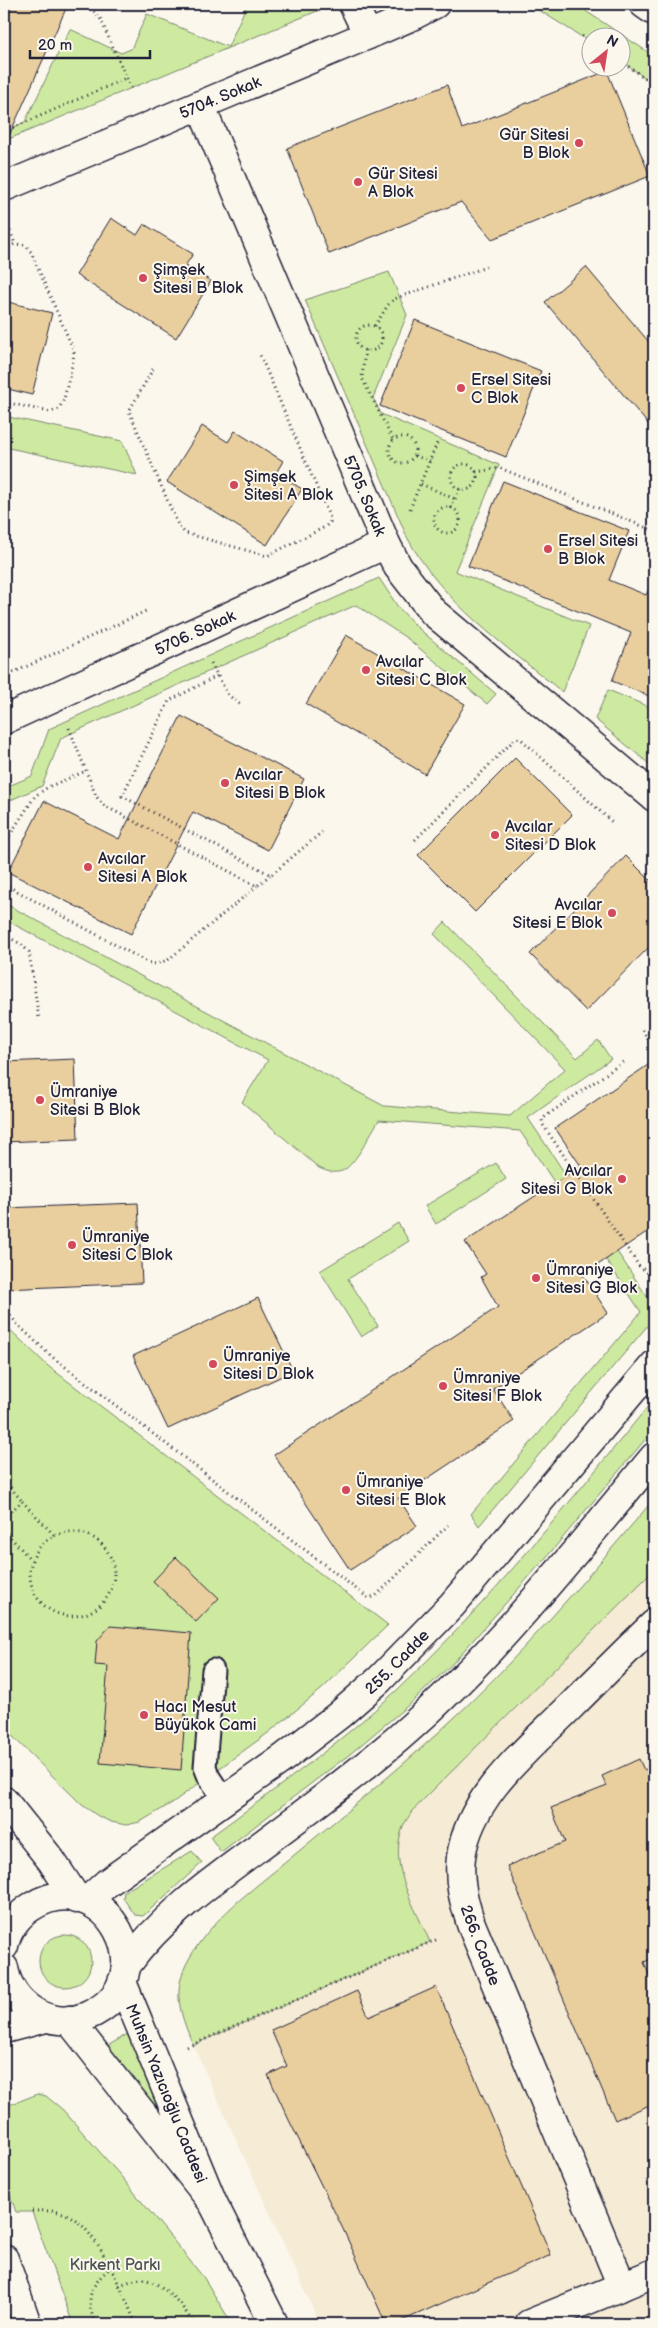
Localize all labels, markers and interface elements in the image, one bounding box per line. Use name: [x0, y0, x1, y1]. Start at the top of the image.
scale bar: [30, 28, 150, 60]
north arrow: [580, 28, 630, 78]
text: N: [603, 31, 621, 51]
text: 20 m: [38, 36, 72, 55]
street label: 5704. Sokak: [177, 73, 264, 124]
place label: Gür Sitesi B Blok: [499, 126, 569, 163]
marker: Gür Sitesi B Blok: [573, 137, 585, 149]
place label: Gür Sitesi A Blok: [368, 165, 438, 202]
marker: Gür Sitesi A Blok: [352, 176, 364, 188]
place label: Şimşek Sitesi B Blok: [153, 261, 243, 298]
marker: Şimşek Sitesi B Blok: [137, 272, 149, 284]
place label: Ersel Sitesi C Blok: [471, 371, 551, 408]
marker: Ersel Sitesi C Blok: [455, 382, 467, 394]
street label: 5705. Sokak: [339, 453, 390, 539]
place label: Şimşek Sitesi A Blok: [244, 468, 333, 505]
marker: Şimşek Sitesi A Blok: [228, 479, 240, 491]
place label: Ersel Sitesi B Blok: [558, 532, 638, 569]
marker: Ersel Sitesi B Blok: [542, 543, 554, 555]
street label: 5706. Sokak: [152, 607, 239, 660]
place label: Avcılar Sitesi C Blok: [376, 653, 467, 690]
marker: Avcılar Sitesi C Blok: [360, 664, 372, 676]
place label: Avcılar Sitesi B Blok: [235, 766, 325, 803]
marker: Avcılar Sitesi B Blok: [219, 777, 231, 789]
place label: Avcılar Sitesi D Blok: [505, 818, 596, 855]
marker: Avcılar Sitesi D Blok: [489, 829, 501, 841]
place label: Avcılar Sitesi A Blok: [98, 850, 187, 887]
marker: Avcılar Sitesi A Blok: [82, 861, 94, 873]
place label: Avcılar Sitesi E Blok: [512, 896, 602, 933]
marker: Avcılar Sitesi E Blok: [606, 907, 618, 919]
place label: Ümraniye Sitesi B Blok: [50, 1081, 140, 1120]
marker: Ümraniye Sitesi B Blok: [34, 1094, 46, 1106]
place label: Avcılar Sitesi G Blok: [521, 1162, 612, 1199]
marker: Avcılar Sitesi G Blok: [616, 1173, 628, 1185]
place label: Ümraniye Sitesi C Blok: [82, 1226, 173, 1265]
marker: Ümraniye Sitesi C Blok: [66, 1239, 78, 1251]
place label: Ümraniye Sitesi G Blok: [546, 1259, 637, 1298]
marker: Ümraniye Sitesi G Blok: [530, 1272, 542, 1284]
place label: Ümraniye Sitesi D Blok: [223, 1345, 314, 1384]
marker: Ümraniye Sitesi D Blok: [207, 1358, 219, 1370]
place label: Ümraniye Sitesi F Blok: [453, 1367, 542, 1406]
marker: Ümraniye Sitesi F Blok: [437, 1380, 449, 1392]
place label: Ümraniye Sitesi E Blok: [356, 1471, 446, 1510]
marker: Ümraniye Sitesi E Blok: [340, 1484, 352, 1496]
street label: 255. Cadde: [361, 1626, 434, 1699]
place label: Hacı Mesut Büyükok Cami: [154, 1698, 256, 1735]
marker: Hacı Mesut Büyükok Cami: [138, 1709, 150, 1721]
street label: 266. Cadde: [456, 1903, 504, 1989]
street label: Muhsin Yazıcıoğlu Caddesi: [121, 2001, 210, 2186]
park label: Kırkent Parkı: [69, 2256, 161, 2275]

